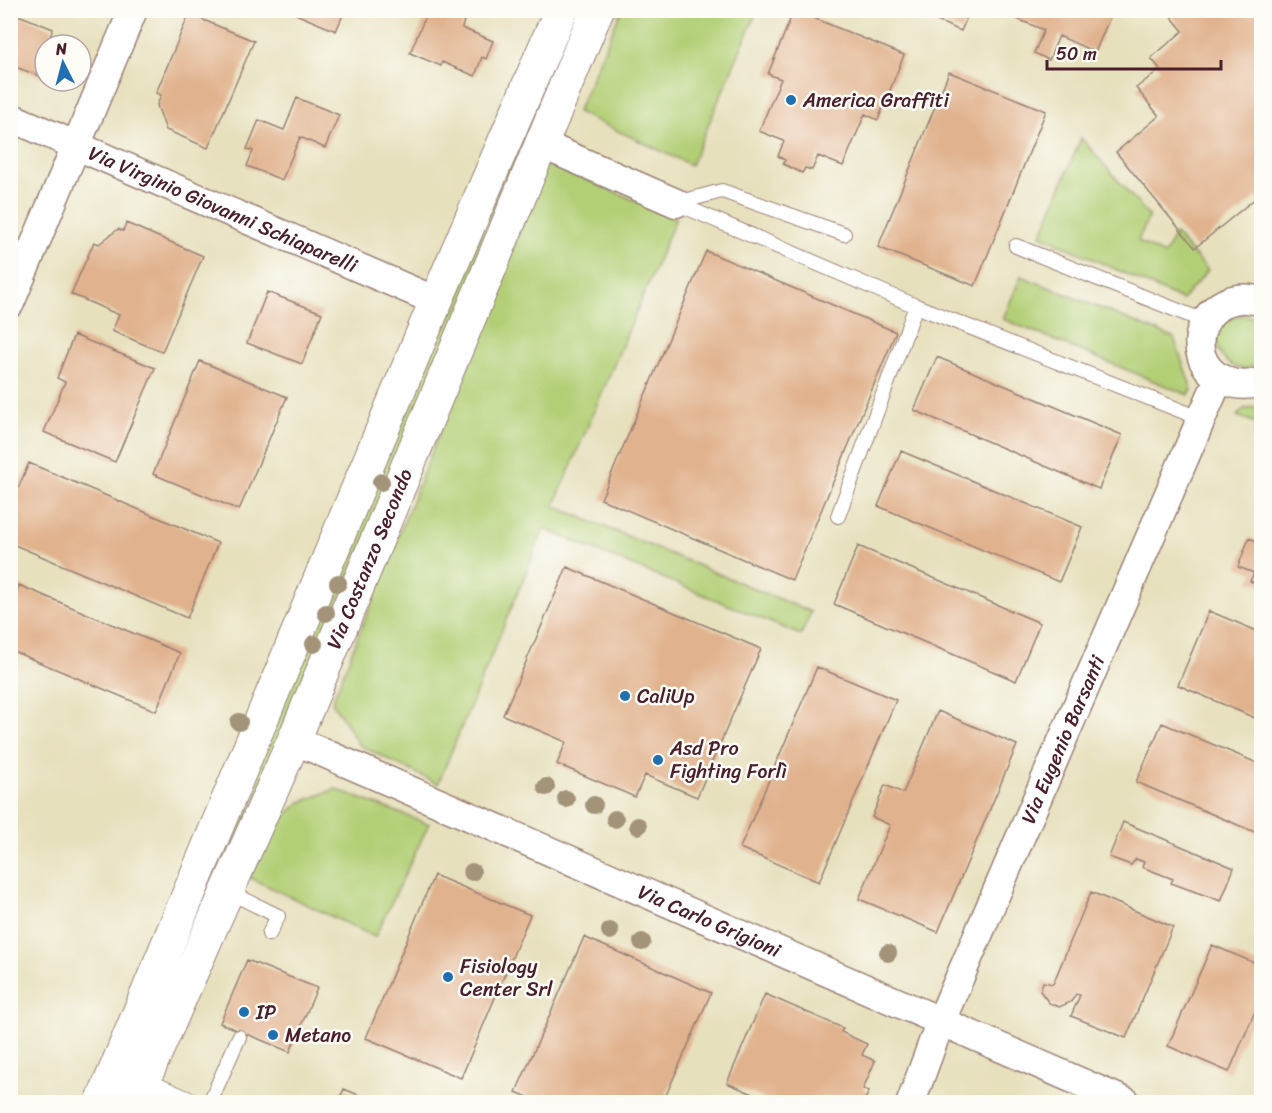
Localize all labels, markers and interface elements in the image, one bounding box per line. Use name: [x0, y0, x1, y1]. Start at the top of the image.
north arrow: [33, 33, 93, 93]
text: N: [53, 33, 69, 64]
scale bar: [1047, 33, 1221, 71]
text: 50 m: [1056, 38, 1097, 70]
place label: America Graffiti: [802, 83, 950, 118]
marker: America Graffiti: [784, 93, 798, 107]
street label: Via Virginio Giovanni Schiaparelli: [83, 135, 363, 283]
street label: Via Costanzo Secondo: [316, 463, 422, 655]
street label: Via Eugenio Barsanti: [1011, 649, 1115, 829]
place label: CaliUp: [637, 679, 695, 714]
marker: CaliUp: [618, 689, 632, 703]
place label: Asd Pro Fighting Forlì: [669, 731, 787, 789]
marker: Asd Pro Fighting Forlì: [651, 753, 665, 767]
street label: Via Carlo Grigioni: [632, 874, 788, 968]
place label: Fisiology Center Srl: [460, 949, 554, 1007]
marker: Fisiology Center Srl: [441, 970, 455, 984]
place label: IP: [255, 995, 276, 1030]
marker: IP: [237, 1005, 251, 1019]
place label: Metano: [285, 1018, 351, 1053]
marker: Metano: [266, 1028, 280, 1042]

